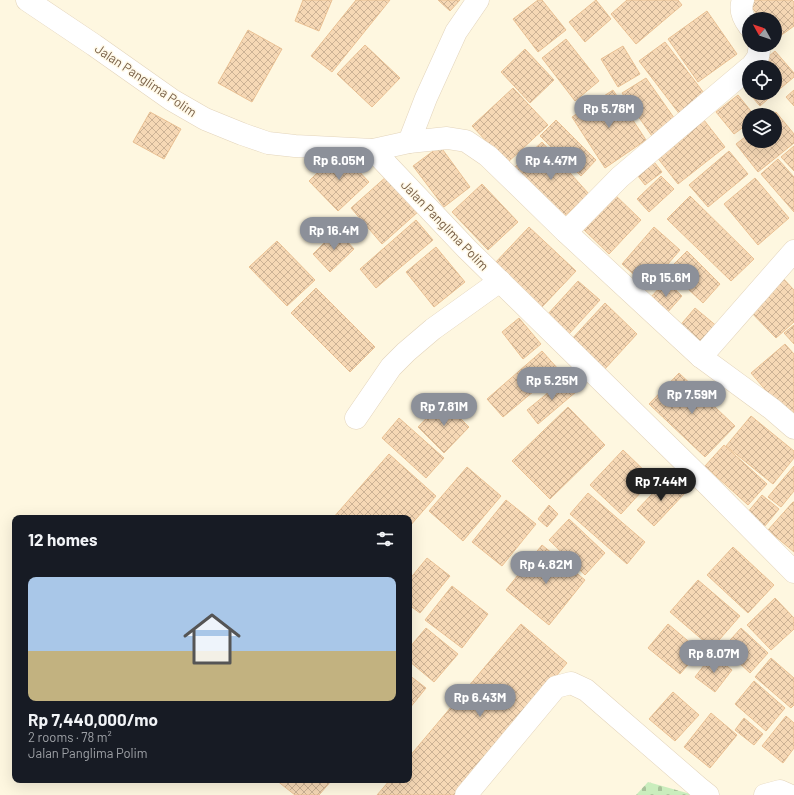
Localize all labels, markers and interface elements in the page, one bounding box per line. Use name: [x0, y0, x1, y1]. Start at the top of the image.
north arrow: [742, 12, 782, 52]
map controls: [742, 12, 782, 148]
street label: Jalan Panglima Polim: [92, 40, 200, 120]
button: locate: [742, 60, 782, 100]
pin: Rp 5.78M: [568, 95, 650, 129]
text: Rp 5.78M: [583, 100, 635, 116]
button: layers: [742, 108, 782, 148]
pin: Rp 6.05M: [298, 147, 380, 181]
pin: Rp 4.47M: [510, 147, 592, 181]
text: Rp 6.05M: [313, 152, 365, 168]
text: Rp 4.47M: [525, 152, 577, 168]
street label: Jalan Panglima Polim: [398, 176, 492, 274]
pin: Rp 16.4M: [293, 217, 375, 251]
text: Rp 16.4M: [309, 222, 359, 238]
pin: Rp 15.6M: [625, 264, 707, 298]
text: Rp 15.6M: [641, 269, 691, 285]
pin: Rp 5.25M: [511, 367, 593, 401]
text: Rp 5.25M: [526, 372, 578, 388]
pin: Rp 7.59M: [651, 381, 733, 415]
text: Rp 7.59M: [667, 386, 717, 402]
pin: Rp 7.81M: [403, 393, 485, 427]
text: Rp 7.81M: [420, 398, 468, 414]
pin: Rp 7.44M: [620, 468, 702, 502]
text: Rp 7.44M: [635, 473, 687, 489]
icon: filters: [374, 528, 396, 550]
text: 12 homes: [28, 529, 98, 549]
pin: Rp 4.82M: [505, 551, 587, 585]
text: Rp 4.82M: [520, 556, 572, 572]
icon: home: [176, 603, 248, 675]
pin: Rp 8.07M: [673, 640, 755, 674]
text: Rp 8.07M: [688, 645, 740, 661]
pin: Rp 6.43M: [439, 684, 521, 718]
text: Rp 6.43M: [454, 689, 506, 705]
text: Rp 7,440,000/mo: [28, 709, 158, 729]
text: 2 rooms · 78 m²: [28, 729, 112, 745]
text: Jalan Panglima Polim: [28, 745, 148, 761]

